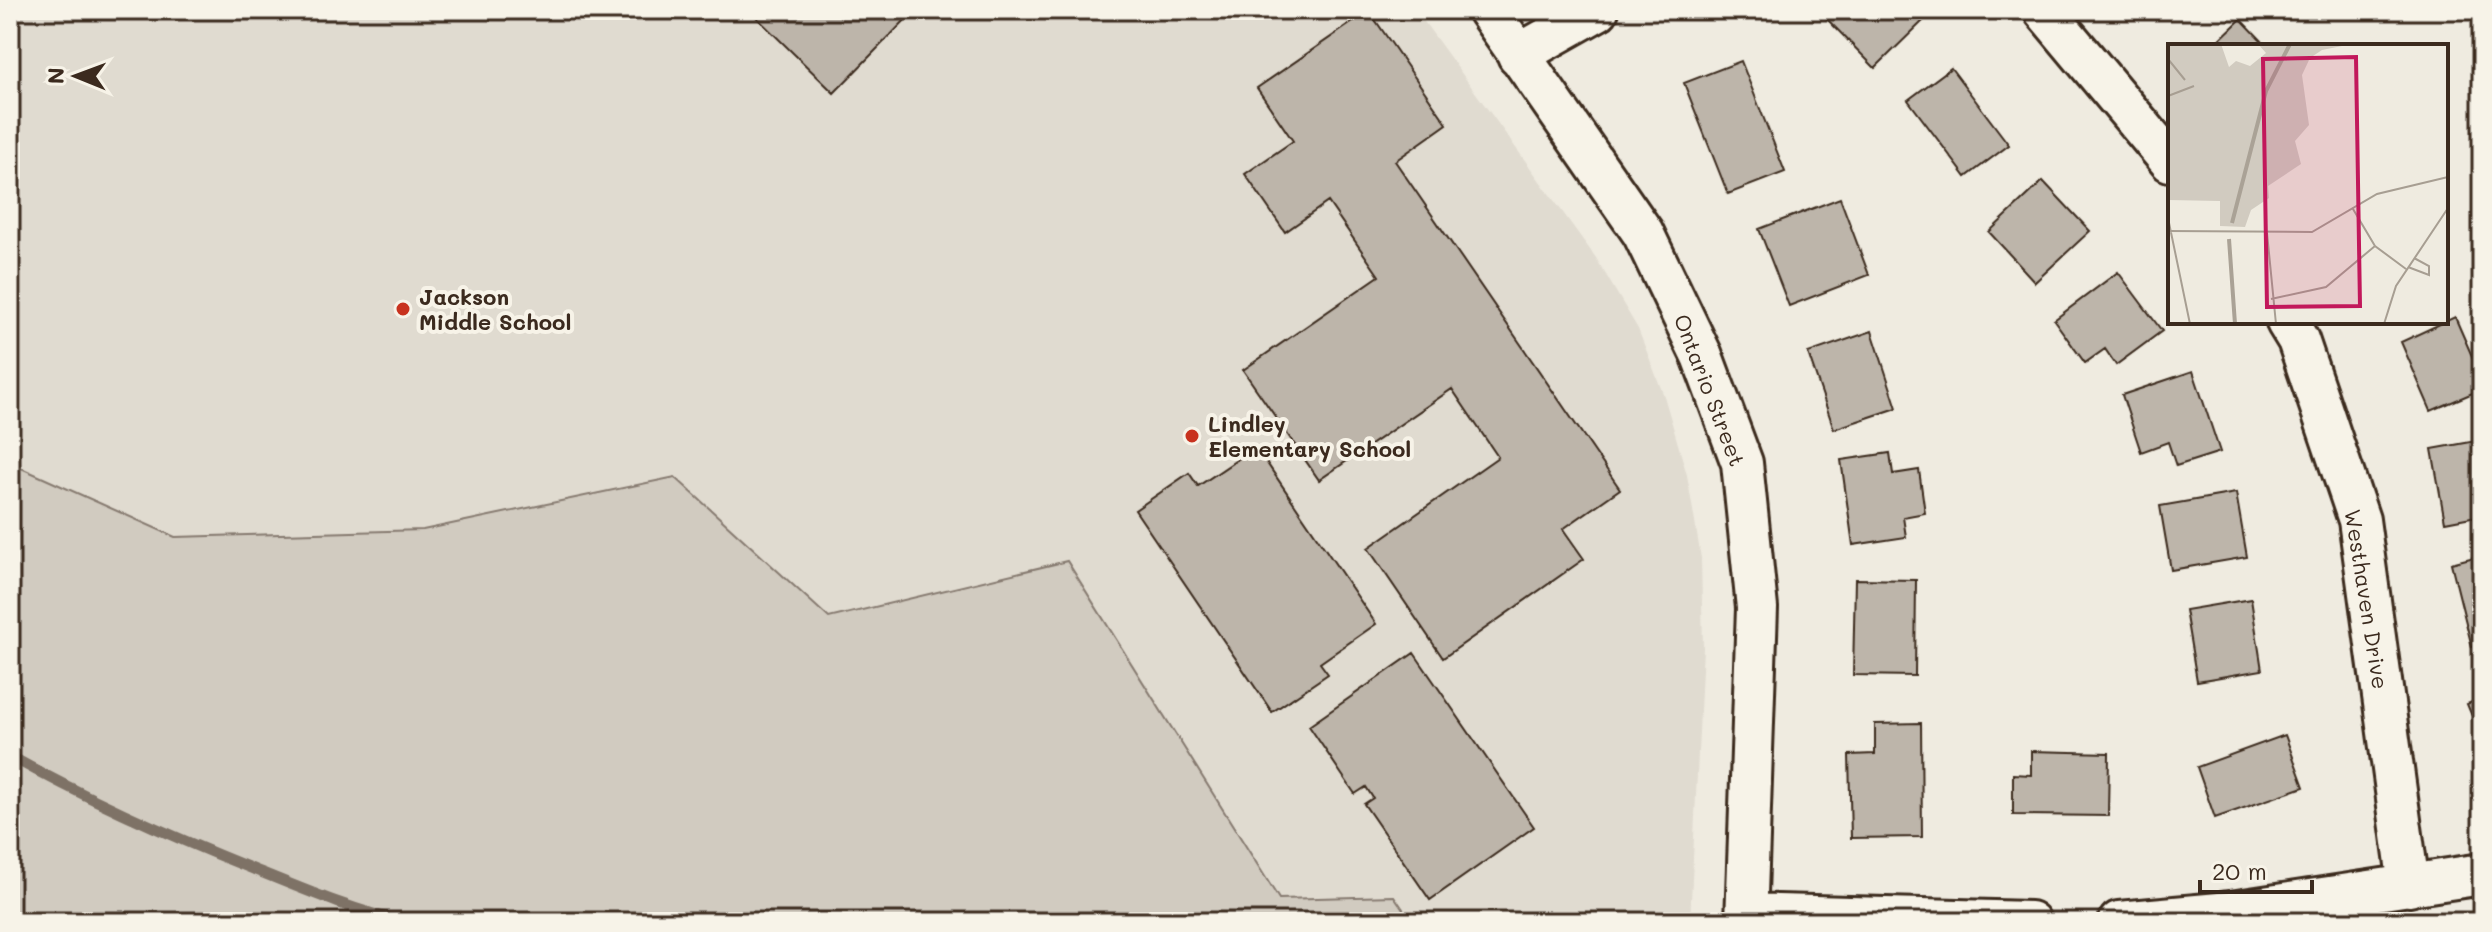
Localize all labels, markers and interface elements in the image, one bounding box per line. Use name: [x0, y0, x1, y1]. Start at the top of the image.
north arrow: [36, 36, 116, 116]
inset map: [2168, 44, 2448, 324]
text: N: [41, 67, 70, 84]
place label: Jackson Middle School: [419, 282, 571, 336]
marker: Jackson Middle School: [394, 300, 412, 318]
street label: Ontario Street: [1668, 310, 1752, 470]
place label: Lindley Elementary School: [1208, 409, 1411, 463]
marker: Lindley Elementary School: [1183, 427, 1201, 445]
street label: Westhaven Drive: [2338, 507, 2396, 691]
scale bar: [2200, 844, 2312, 894]
text: 20 m: [2212, 855, 2267, 886]

